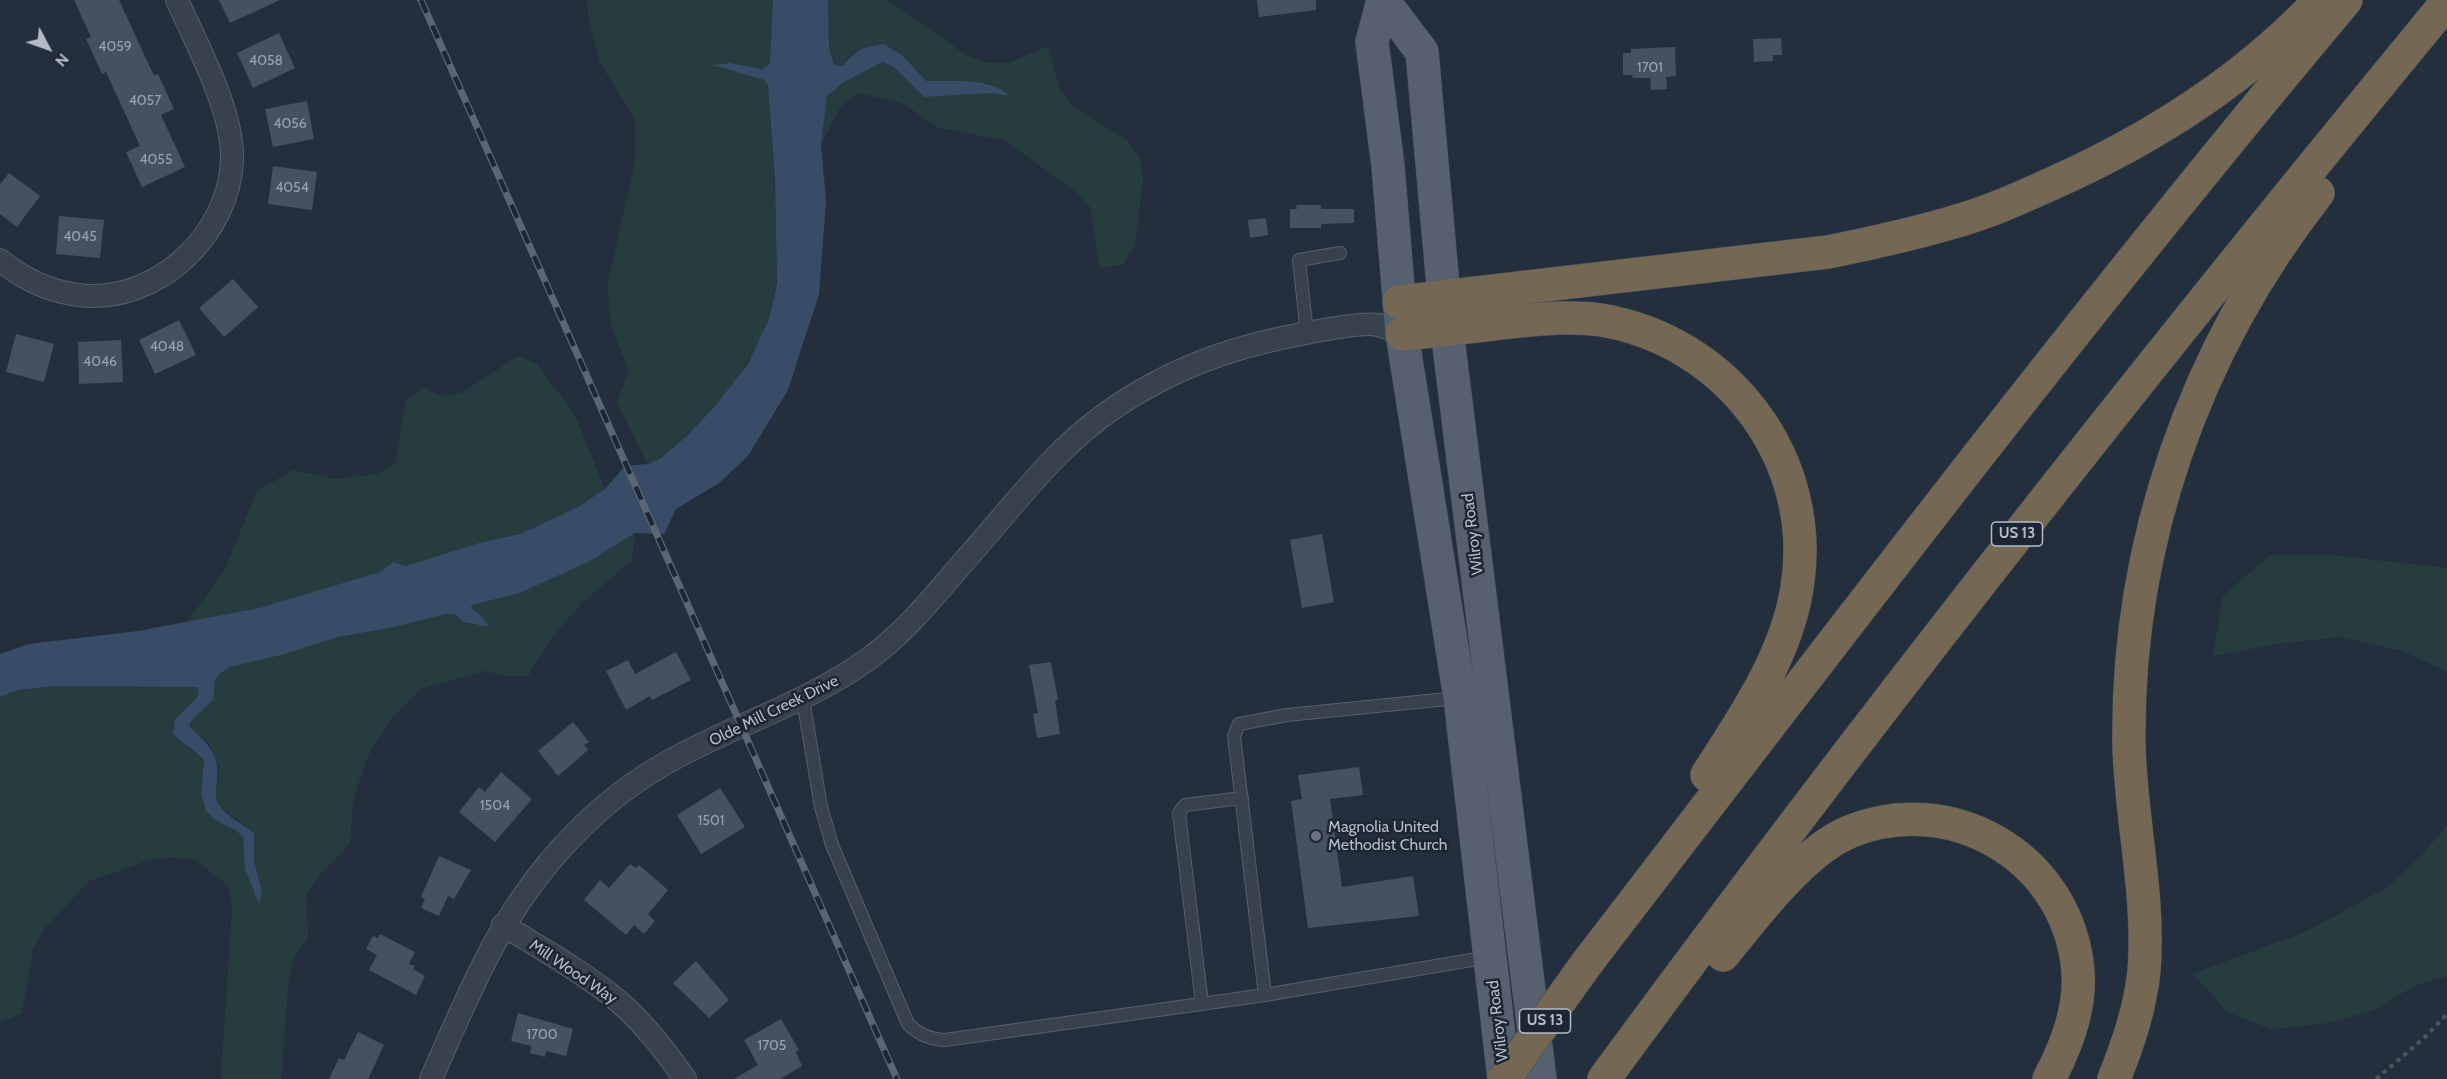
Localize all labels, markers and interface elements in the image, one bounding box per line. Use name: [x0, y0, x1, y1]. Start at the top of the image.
north arrow: [18, 18, 78, 78]
house number: 4059: [98, 39, 132, 55]
text: N: [51, 50, 73, 71]
house number: 4058: [249, 53, 283, 69]
house number: 1701: [1637, 60, 1663, 76]
house number: 4057: [129, 93, 161, 109]
house number: 4056: [273, 116, 307, 132]
house number: 4055: [139, 152, 173, 168]
house number: 4054: [275, 180, 309, 196]
house number: 4045: [63, 229, 97, 245]
house number: 4048: [150, 339, 184, 355]
house number: 4046: [83, 354, 117, 370]
street label: Wilroy Road: [1458, 492, 1488, 576]
road number: US 13: [1992, 522, 2042, 546]
street label: Olde Mill Creek Drive: [706, 671, 842, 751]
house number: 1504: [480, 798, 510, 814]
house number: 1501: [698, 813, 724, 829]
place label: Magnolia United Methodist Church: [1328, 817, 1447, 855]
marker: Magnolia United Methodist Church: [1309, 829, 1323, 843]
street label: Mill Wood Way: [525, 936, 621, 1008]
street label: Wilroy Road: [1483, 979, 1513, 1063]
road number: US 13: [1520, 1009, 1570, 1033]
house number: 1700: [526, 1027, 558, 1043]
house number: 1705: [758, 1038, 786, 1054]

